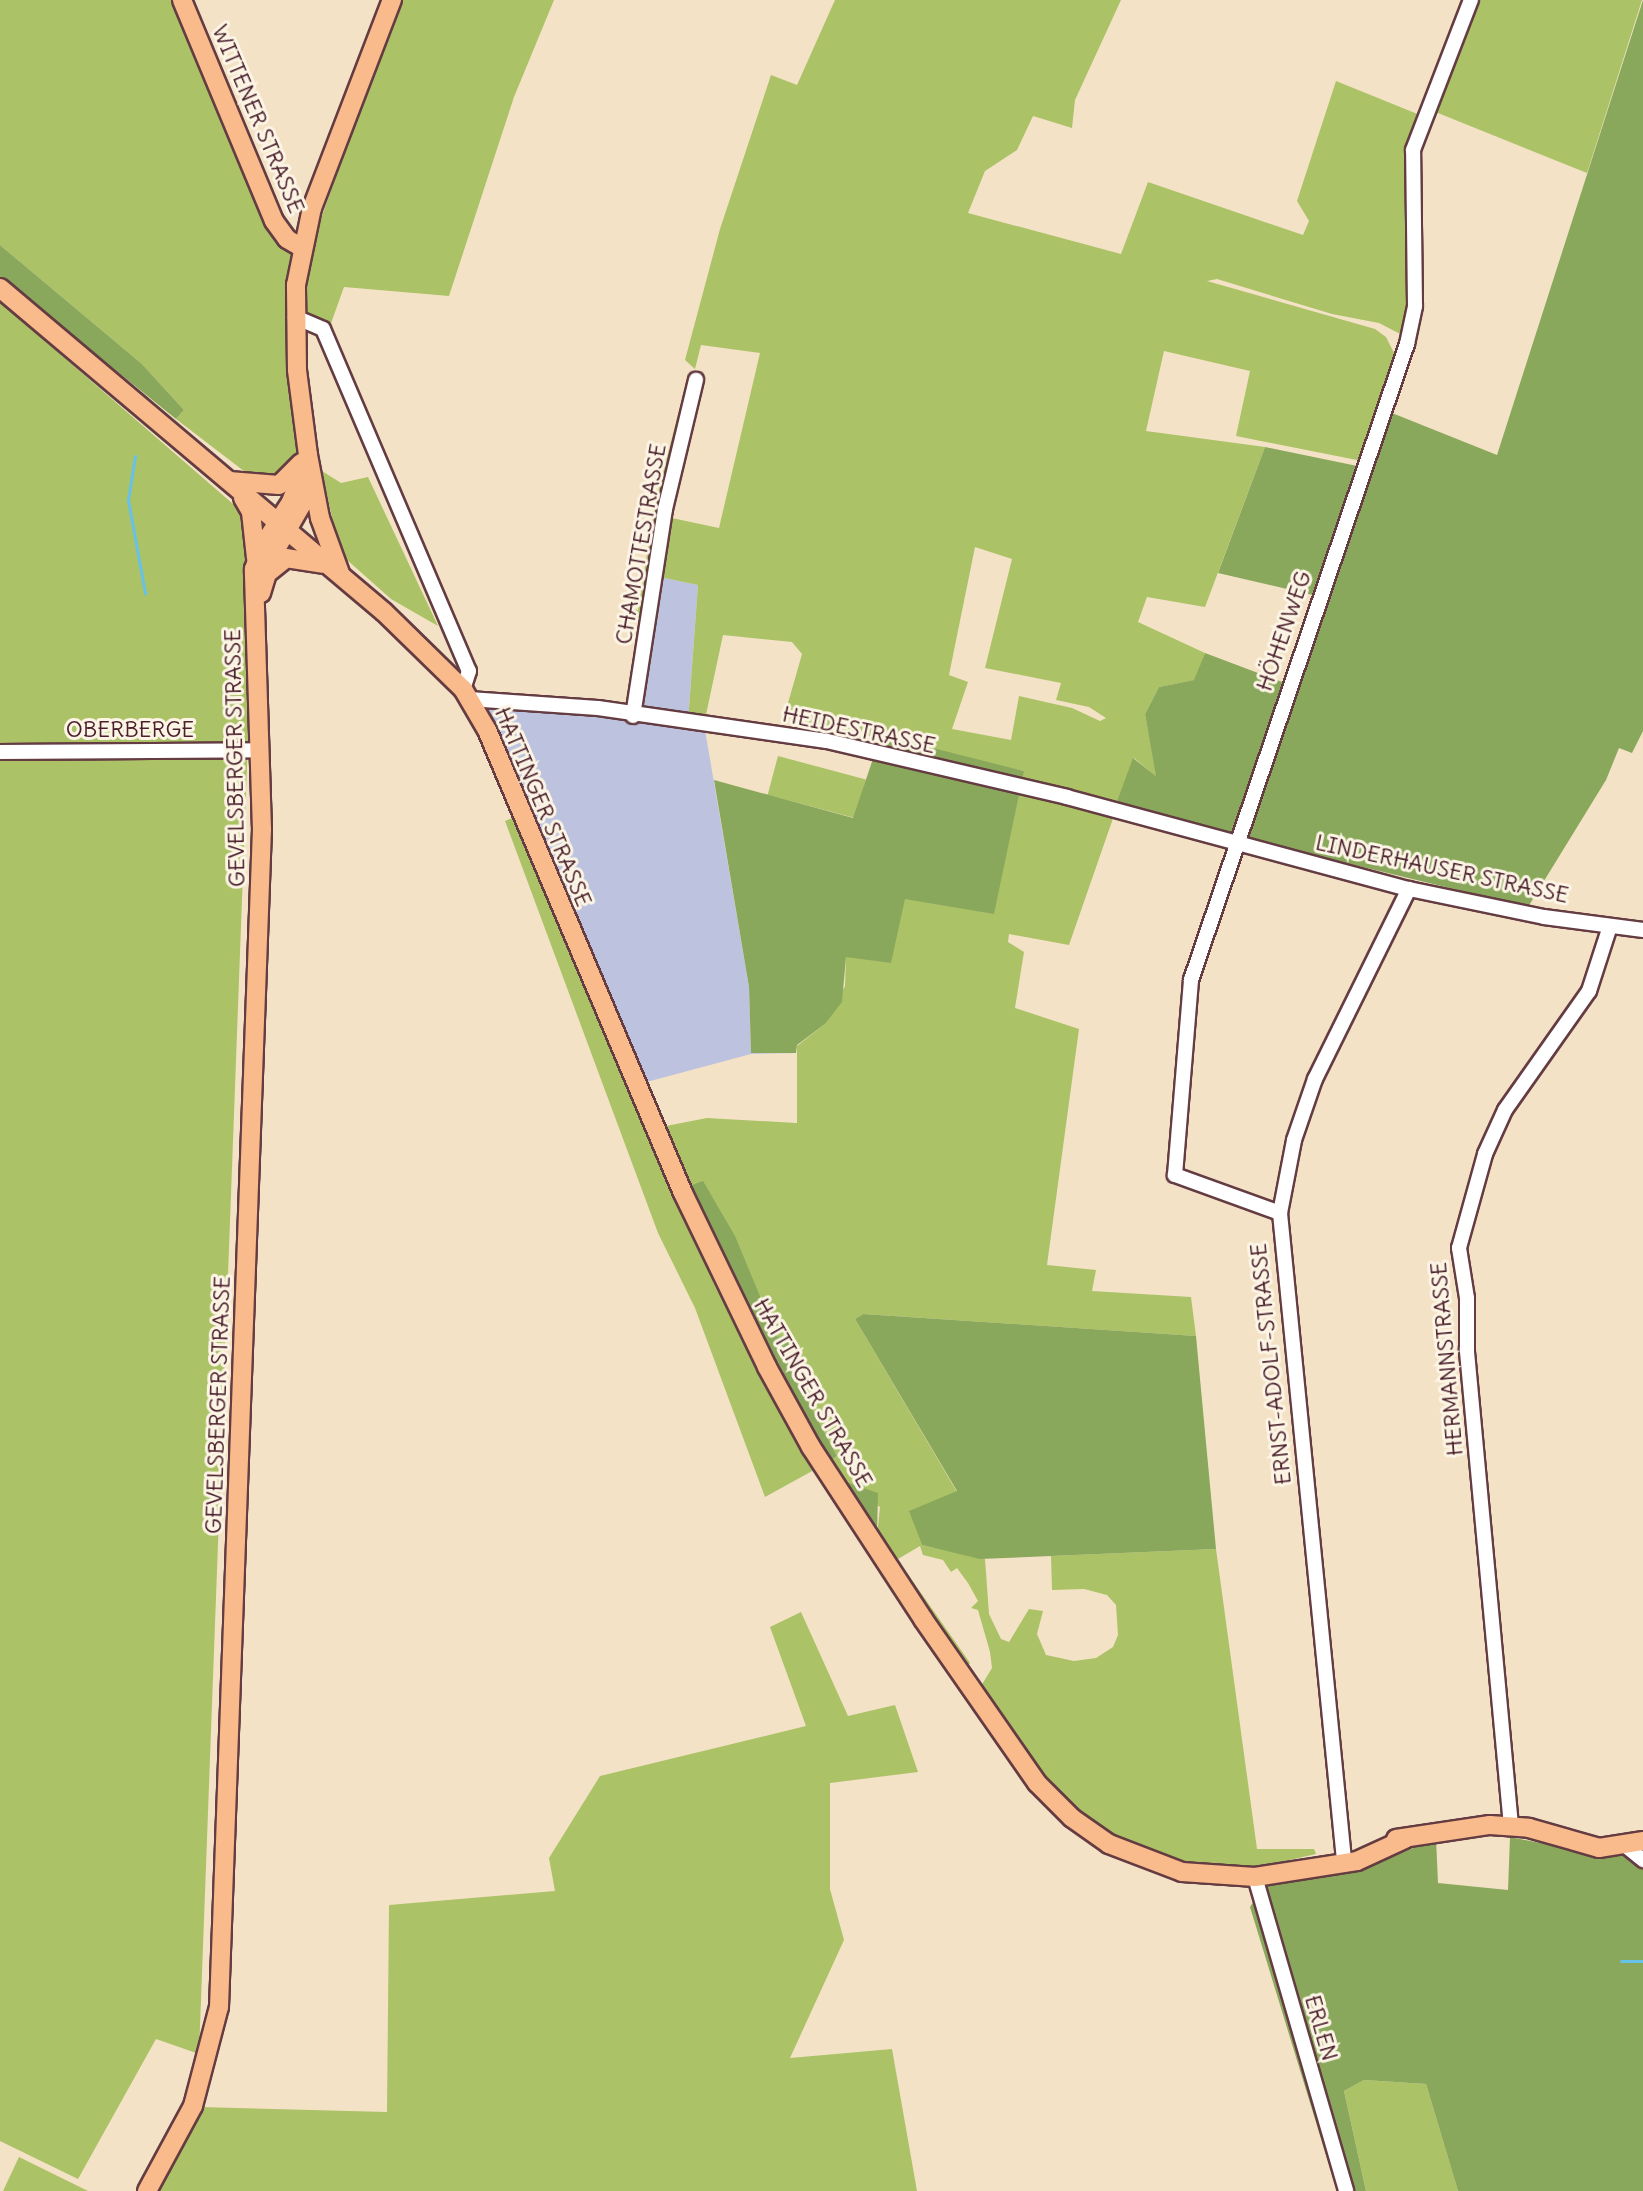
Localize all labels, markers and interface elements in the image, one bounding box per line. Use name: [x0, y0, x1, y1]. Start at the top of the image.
street label: WITTENER STRASSE: [206, 21, 310, 217]
street label: CHAMOTTESTRASSE: [610, 442, 672, 646]
street label: HÖHENWEG: [1251, 567, 1317, 695]
street label: GEVELSBERGER STRASSE: [220, 629, 250, 887]
street label: HEIDESTRASSE: [780, 701, 938, 759]
street label: HATTINGER STRASSE: [489, 703, 597, 911]
street label: OBERBERGE: [66, 717, 194, 743]
street label: LINDERHAUSER STRASSE: [1313, 829, 1571, 909]
street label: ERNST-ADOLF-STRASSE: [1245, 1242, 1297, 1486]
street label: HERMANNSTRASSE: [1425, 1261, 1469, 1457]
street label: GEVELSBERGER STRASSE: [200, 1276, 236, 1534]
street label: HATTINGER STRASSE: [748, 1294, 878, 1492]
street label: ERLEN: [1299, 1992, 1343, 2064]

